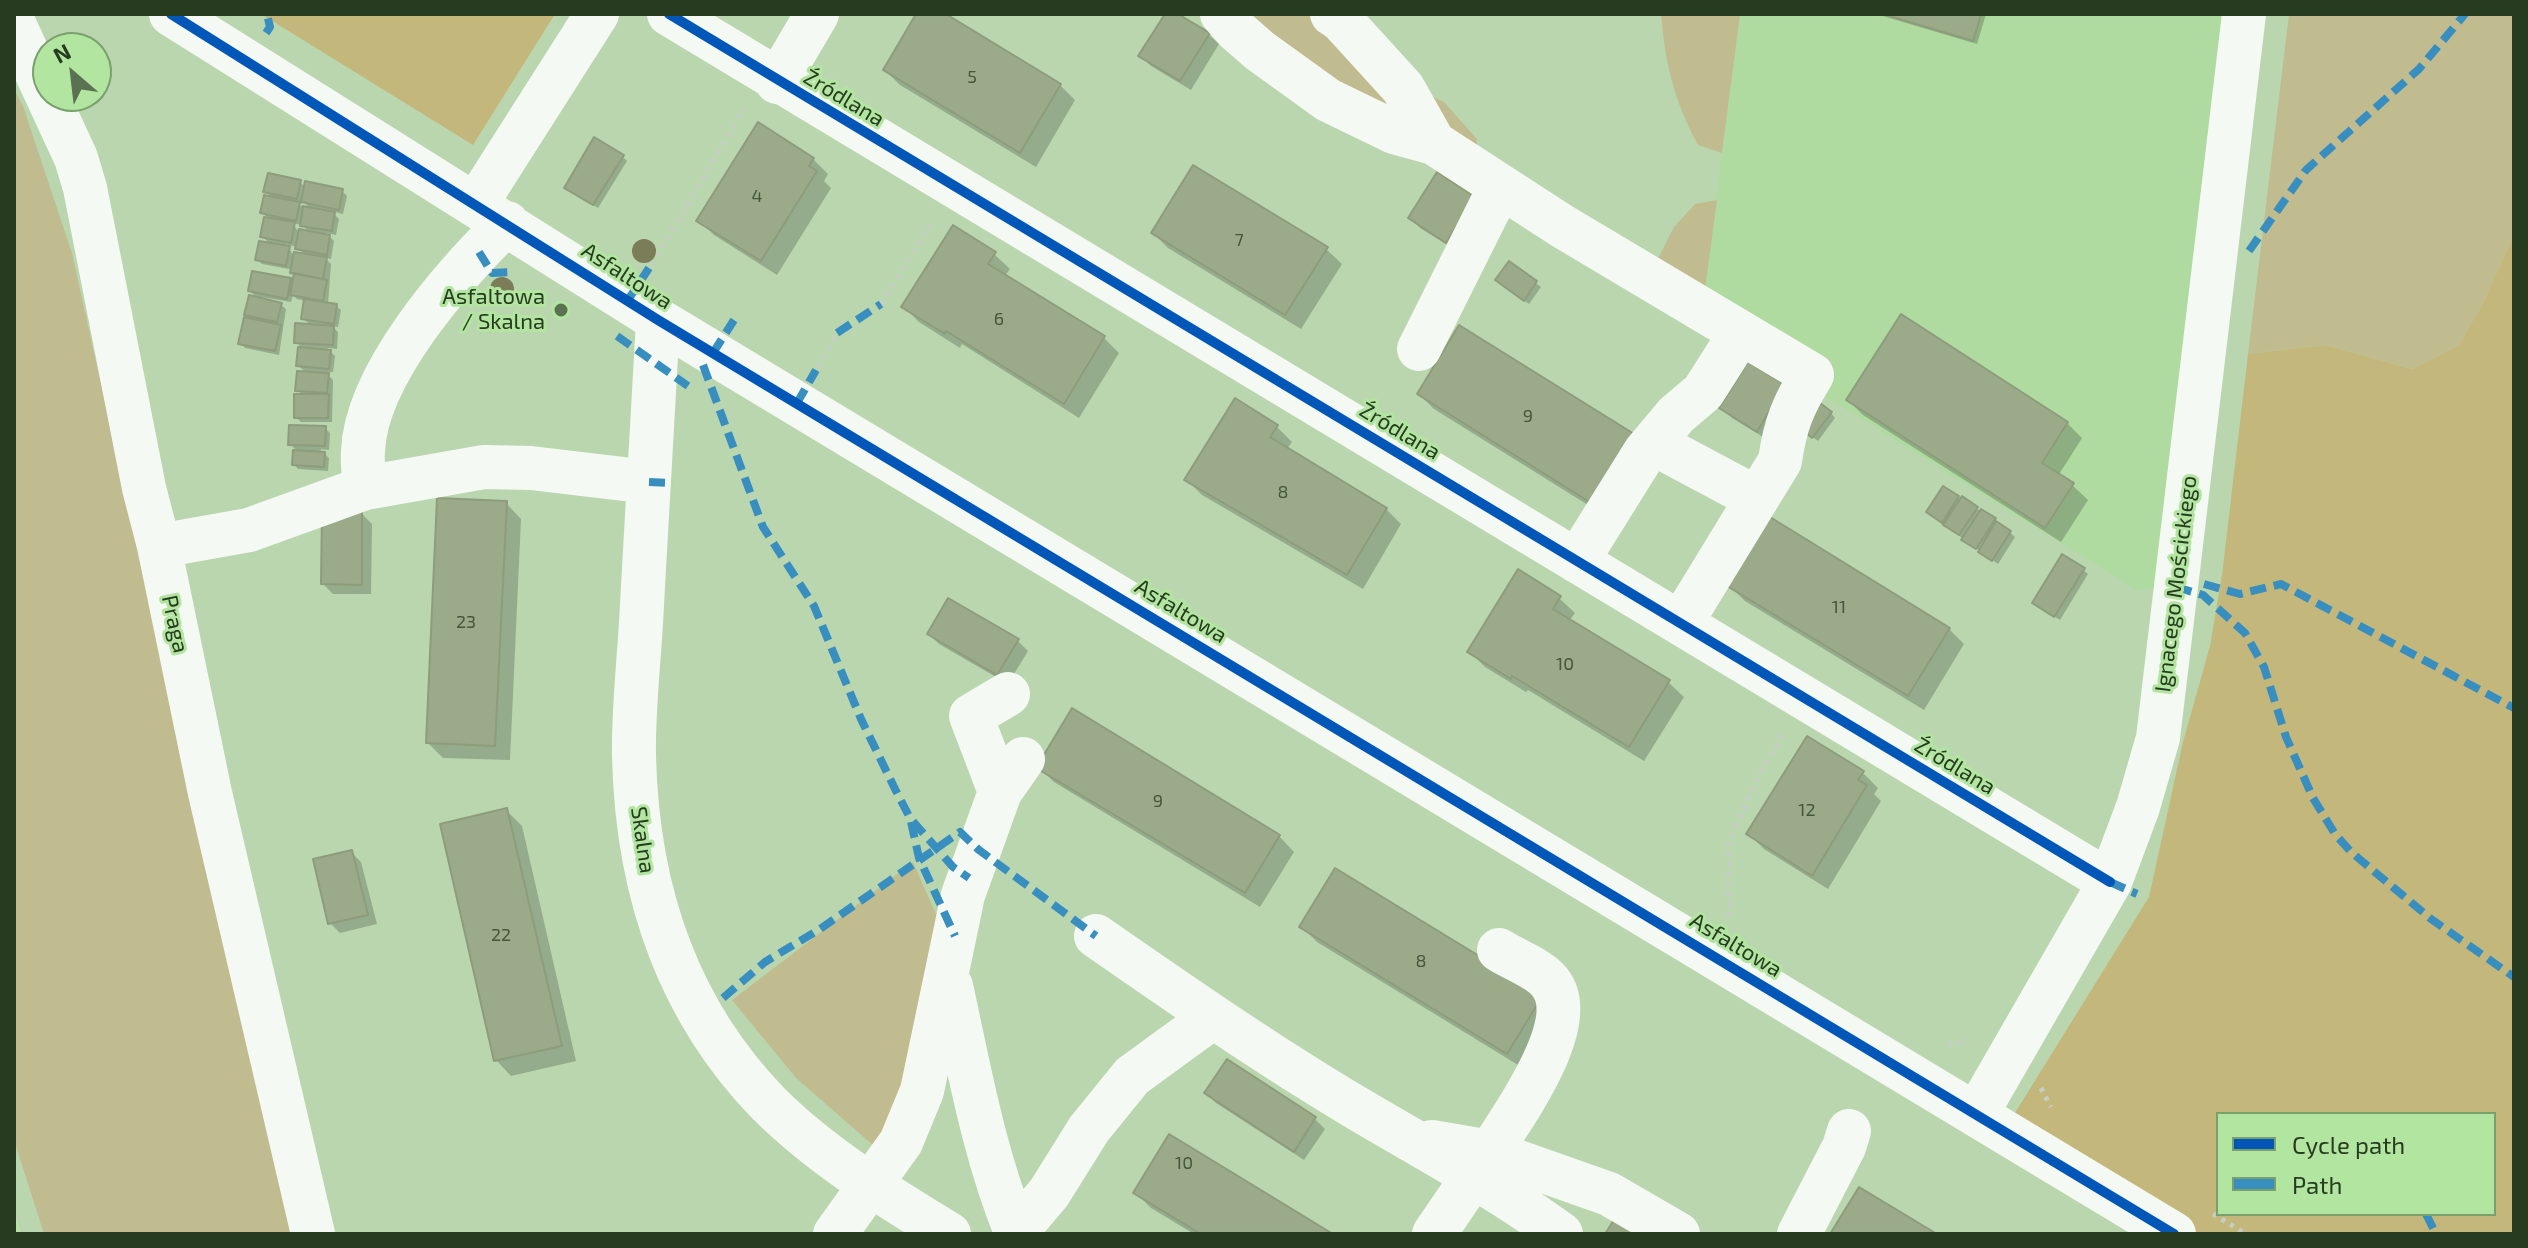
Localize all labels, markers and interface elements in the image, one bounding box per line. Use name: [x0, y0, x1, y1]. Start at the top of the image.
north arrow: [32, 32, 112, 112]
text: N: [49, 37, 75, 68]
street label: Źródlana: [799, 64, 889, 132]
house number: 5: [967, 66, 977, 88]
house number: 4: [751, 185, 763, 207]
house number: 7: [1234, 229, 1244, 251]
street label: Asfaltowa: [577, 237, 677, 315]
place label: Asfaltowa / Skalna: [442, 284, 545, 336]
marker: Asfaltowa / Skalna: [552, 301, 570, 319]
house number: 6: [994, 308, 1004, 330]
street label: Źródlana: [1355, 397, 1445, 465]
house number: 9: [1523, 405, 1533, 427]
street label: Ignacego Mościckiego: [2150, 474, 2202, 694]
house number: 8: [1278, 481, 1288, 503]
street label: Asfaltowa: [1130, 573, 1232, 649]
street label: Praga: [156, 593, 194, 655]
house number: 11: [1832, 596, 1846, 618]
house number: 23: [456, 611, 476, 633]
house number: 10: [1556, 653, 1574, 675]
street label: Źródlana: [1910, 732, 2000, 800]
house number: 9: [1153, 790, 1163, 812]
house number: 12: [1798, 799, 1816, 821]
street label: Skalna: [625, 805, 661, 875]
street label: Asfaltowa: [1685, 907, 1787, 983]
house number: 22: [491, 924, 511, 946]
house number: 8: [1416, 950, 1426, 972]
legend: [2216, 1112, 2496, 1216]
text: Cycle path: [2292, 1130, 2405, 1159]
house number: 10: [1175, 1152, 1193, 1174]
text: Path: [2292, 1170, 2342, 1199]

